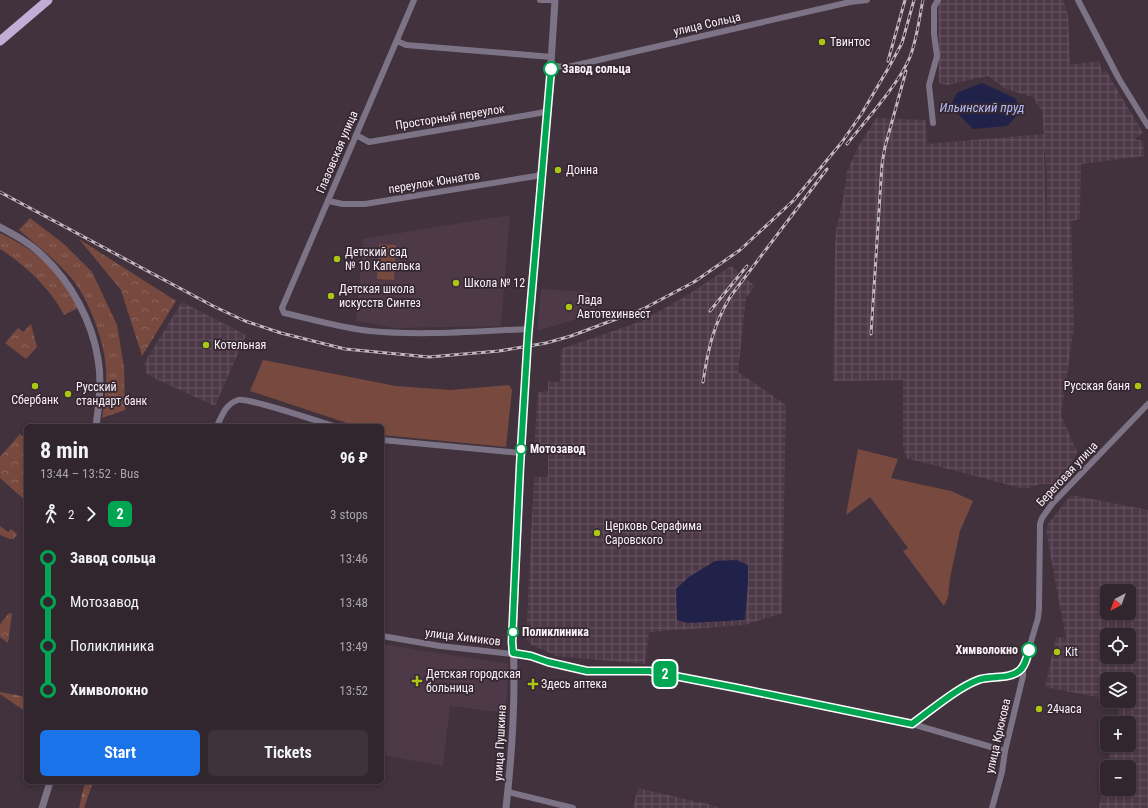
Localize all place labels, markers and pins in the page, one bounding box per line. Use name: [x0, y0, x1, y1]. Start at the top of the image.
place label: Твинтос: [830, 35, 871, 49]
marker: Твинтос: [817, 37, 827, 47]
marker: Завод сольца: [543, 61, 559, 77]
place label: Завод сольца: [562, 62, 631, 76]
place label: Донна: [566, 163, 598, 177]
marker: Донна: [553, 165, 563, 175]
place label: Детский сад № 10 Капелька: [345, 245, 421, 273]
marker: Детский сад № 10 Капелька: [332, 254, 342, 264]
place label: Школа № 12: [464, 276, 525, 290]
marker: Школа № 12: [451, 278, 461, 288]
place label: Детская школа искусств Синтез: [339, 282, 421, 310]
marker: Детская школа искусств Синтез: [326, 291, 336, 301]
place label: Лада Автотехинвест: [577, 293, 651, 321]
marker: Лада Автотехинвест: [564, 302, 574, 312]
place label: Котельная: [214, 338, 266, 352]
marker: Котельная: [201, 340, 211, 350]
place label: Русская баня: [1064, 379, 1130, 393]
place label: Русский стандарт банк: [76, 380, 148, 408]
marker: Сбербанк: [30, 381, 40, 391]
marker: Русская баня: [1133, 381, 1143, 391]
marker: Русский стандарт банк: [63, 389, 73, 399]
place label: Сбербанк: [11, 393, 59, 407]
place label: Мотозавод: [530, 442, 586, 456]
marker: Мотозавод: [515, 443, 527, 455]
place label: Церковь Серафима Саровского: [605, 519, 702, 547]
marker: Церковь Серафима Саровского: [592, 528, 602, 538]
place label: Поликлиника: [522, 625, 589, 639]
marker: Поликлиника: [507, 626, 519, 638]
marker: Химволокно: [1021, 642, 1037, 658]
place label: Химволокно: [955, 643, 1018, 657]
place label: Kit: [1065, 645, 1078, 659]
marker: Kit: [1052, 647, 1062, 657]
place label: Детская городская больница: [426, 667, 521, 695]
marker: Детская городская больница: [411, 675, 423, 687]
place label: Здесь аптека: [541, 677, 607, 691]
marker: Здесь аптека: [528, 679, 538, 689]
place label: 24часа: [1047, 702, 1082, 716]
marker: 24часа: [1034, 704, 1044, 714]

